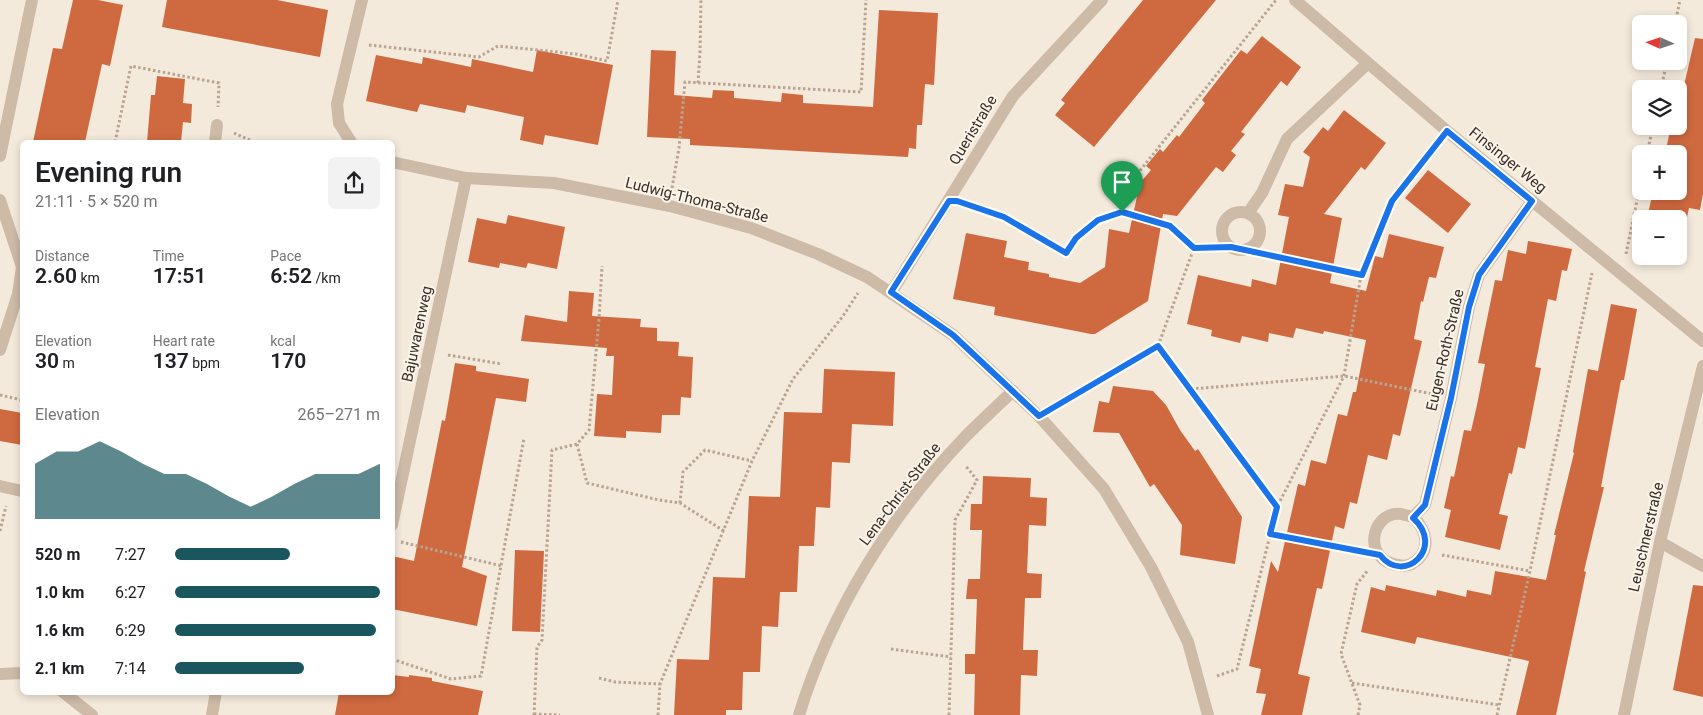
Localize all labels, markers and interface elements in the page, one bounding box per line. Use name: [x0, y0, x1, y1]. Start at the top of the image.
north arrow: [1632, 15, 1688, 70]
map controls: [1632, 15, 1687, 265]
button: layers: [1632, 80, 1687, 135]
street label: Queristraße: [945, 92, 1001, 168]
street label: Finsinger Weg: [1466, 123, 1550, 197]
button: +: [1632, 145, 1687, 200]
text: Evening run: [35, 156, 182, 189]
button: share: [328, 157, 380, 209]
pin: [1101, 161, 1143, 212]
icon: arrive: [1108, 168, 1136, 196]
street label: Ludwig-Thoma-Straße: [624, 174, 770, 227]
text: 21:11 · 5 × 520 m: [35, 192, 157, 211]
button: −: [1632, 210, 1687, 265]
text: Distance: [35, 248, 90, 264]
text: Time: [153, 248, 184, 264]
text: Pace: [270, 248, 301, 264]
text: 2.60: [35, 264, 77, 288]
text: 17:51: [153, 264, 206, 288]
text: 6:52: [270, 264, 312, 288]
text: km: [77, 270, 100, 286]
text: /km: [312, 270, 341, 286]
street label: Bajuwarenweg: [398, 284, 436, 384]
street label: Eugen-Roth-Straße: [1422, 287, 1468, 413]
text: Elevation: [35, 333, 92, 349]
text: Heart rate: [153, 333, 215, 349]
text: kcal: [270, 333, 296, 349]
text: 30: [35, 349, 59, 373]
text: 137: [153, 349, 189, 373]
text: 170: [270, 349, 306, 373]
text: m: [59, 355, 75, 371]
text: bpm: [189, 355, 220, 371]
text: Elevation: [35, 405, 100, 424]
text: 265–271 m: [298, 405, 380, 424]
street label: Lena-Christ-Straße: [856, 439, 944, 549]
street label: Leuschnerstraße: [1625, 480, 1667, 594]
text: 520 m: [35, 545, 80, 564]
text: 7:27: [115, 545, 146, 564]
text: 1.0 km: [35, 583, 84, 602]
text: 6:27: [115, 583, 146, 602]
text: 1.6 km: [35, 621, 84, 640]
text: 6:29: [115, 621, 146, 640]
text: 2.1 km: [35, 659, 84, 678]
text: 7:14: [115, 659, 146, 678]

